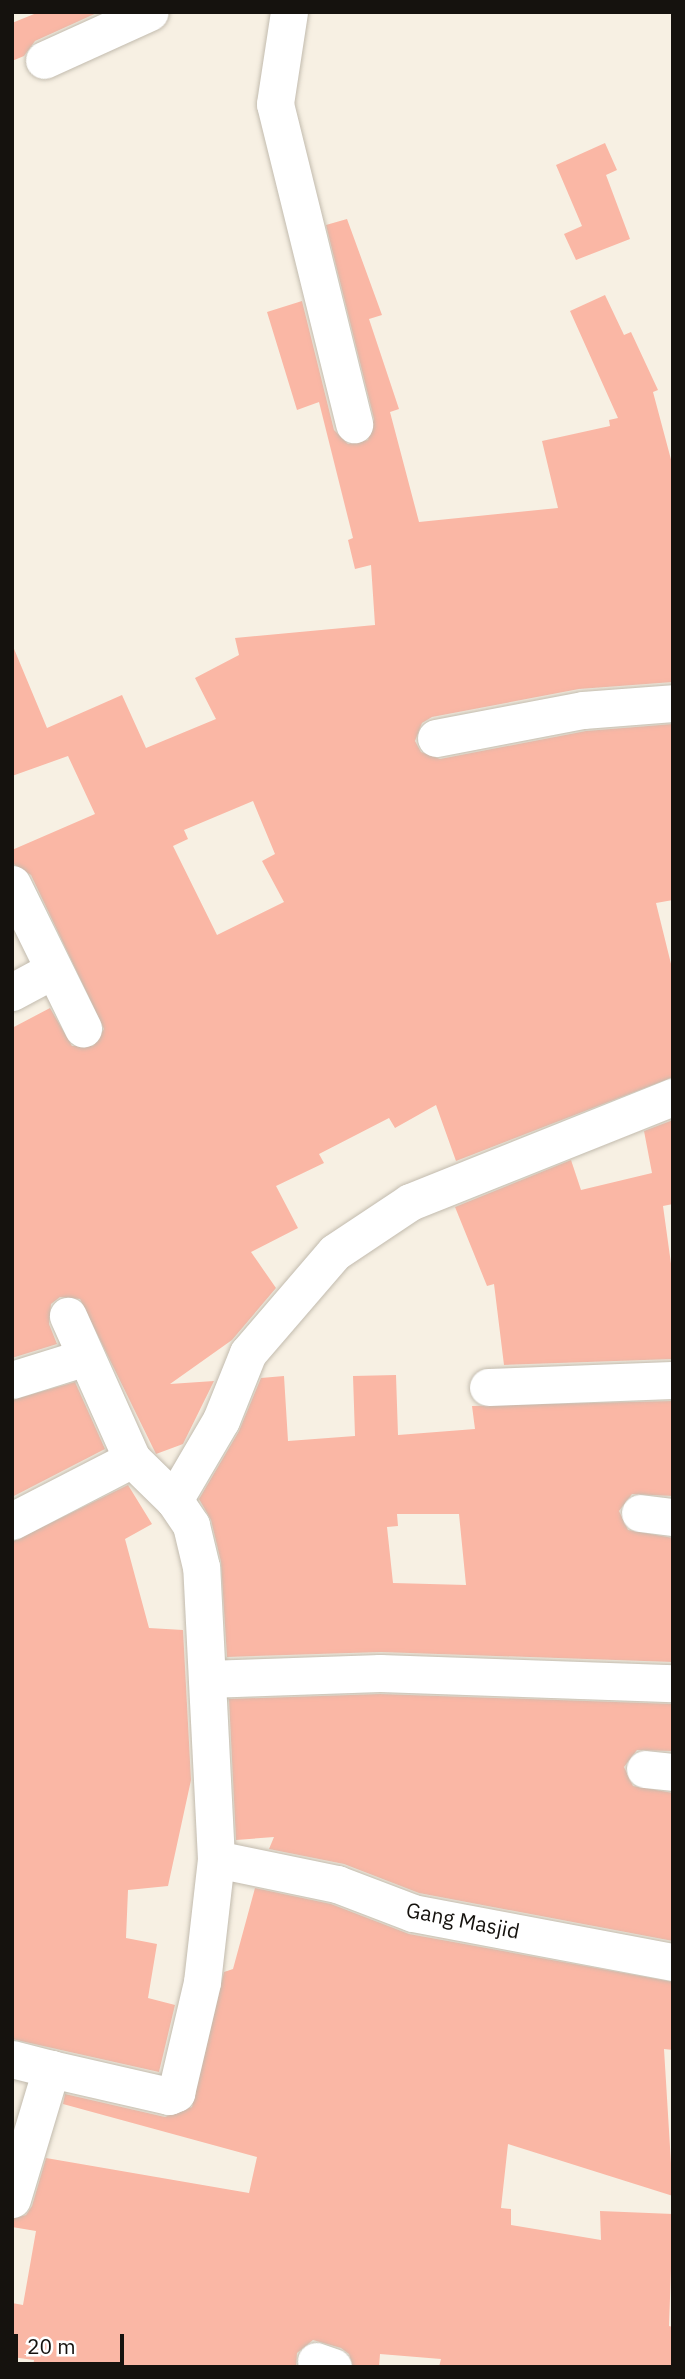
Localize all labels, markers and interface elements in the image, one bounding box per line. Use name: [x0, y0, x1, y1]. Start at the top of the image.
street label: Gang Masjid: [404, 1897, 522, 1943]
scale bar: [18, 2320, 128, 2364]
text: 20 m: [27, 2332, 76, 2360]

